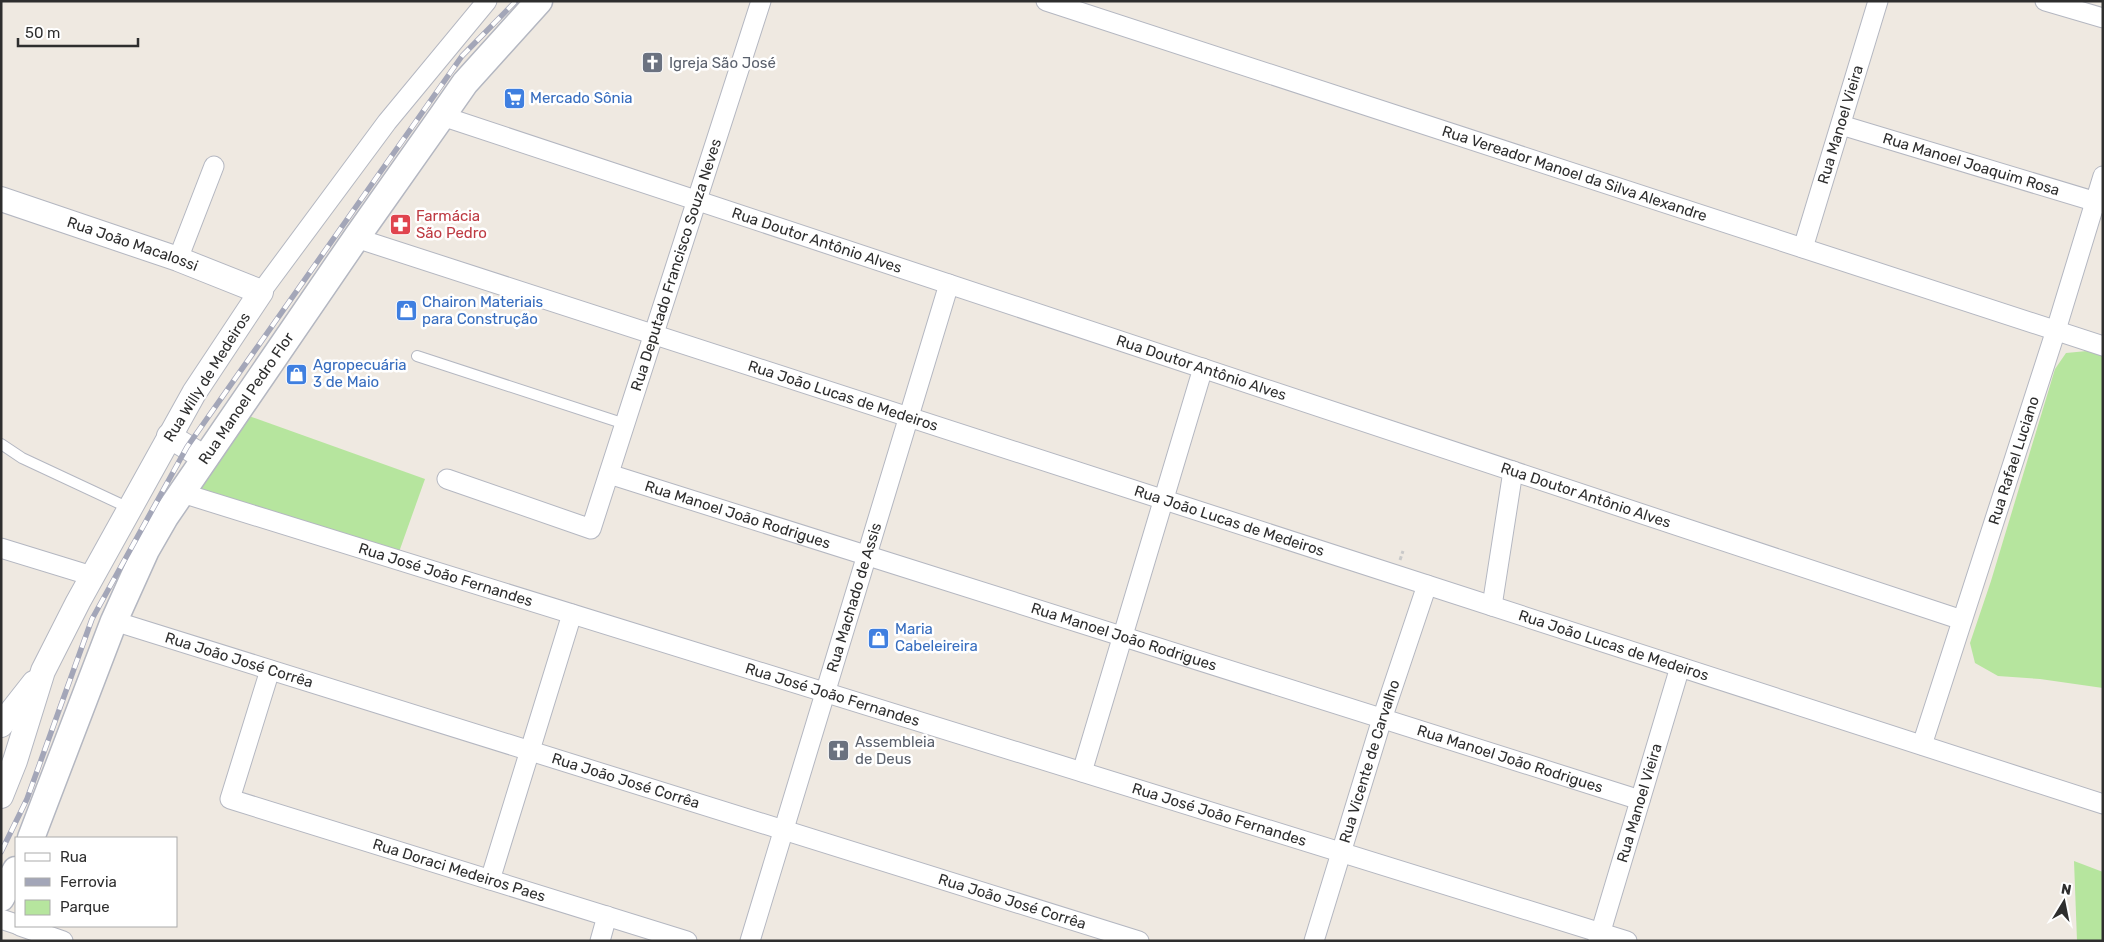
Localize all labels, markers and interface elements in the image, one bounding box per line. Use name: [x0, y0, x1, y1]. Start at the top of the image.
scale bar: [18, 15, 138, 47]
text: 50 m: [25, 24, 60, 42]
church icon: Igreja São José: [641, 51, 665, 75]
place label: Igreja São José: [669, 54, 776, 72]
street label: Rua Manoel Vieira: [1814, 63, 1867, 186]
supermarket icon: Mercado Sônia: [502, 86, 526, 110]
place label: Mercado Sônia: [530, 89, 633, 107]
street label: Rua Vereador Manoel da Silva Alexandre: [1440, 122, 1709, 225]
street label: Rua Manoel Joaquim Rosa: [1881, 129, 2062, 199]
street label: Rua Deputado Francisco Souza Neves: [627, 136, 725, 393]
street label: Rua Doutor Antônio Alves: [730, 204, 905, 277]
place label: Farmácia São Pedro: [416, 207, 487, 242]
street label: Rua João Macalossi: [65, 213, 201, 275]
pharmacy icon: Farmácia São Pedro: [388, 213, 412, 237]
place label: Chairon Materiais para Construção: [422, 293, 544, 328]
shop icon: Chairon Materiais para Construção: [394, 299, 418, 323]
street label: Rua Willy de Medeiros: [160, 309, 254, 445]
street label: Rua Manoel Pedro Flor: [195, 329, 298, 468]
street label: Rua Doutor Antônio Alves: [1114, 331, 1289, 404]
place label: Agropecuária 3 de Maio: [313, 356, 407, 391]
street label: Rua João Lucas de Medeiros: [746, 357, 941, 435]
shop icon: Agropecuária 3 de Maio: [285, 362, 309, 386]
street label: Rua Rafael Luciano: [1985, 394, 2043, 527]
street label: Rua Doutor Antônio Alves: [1498, 459, 1673, 532]
street label: Rua Manoel João Rodrigues: [643, 477, 833, 553]
street label: Rua João Lucas de Medeiros: [1132, 482, 1327, 560]
street label: Rua Machado de Assis: [823, 520, 885, 674]
street label: Rua José João Fernandes: [356, 539, 535, 610]
street label: Rua Manoel João Rodrigues: [1029, 599, 1219, 675]
street label: Rua João Lucas de Medeiros: [1516, 606, 1711, 685]
place label: Maria Cabeleireira: [895, 620, 978, 655]
shop icon: Maria Cabeleireira: [867, 626, 891, 650]
street label: Rua João José Corrêa: [163, 628, 315, 692]
street label: Rua José João Fernandes: [743, 659, 922, 730]
street label: Rua Vicente de Carvalho: [1336, 677, 1404, 845]
street label: Rua Manoel João Rodrigues: [1415, 721, 1606, 797]
place label: Assembleia de Deus: [855, 733, 935, 768]
church icon: Assembleia de Deus: [827, 739, 851, 763]
street label: Rua Manoel Vieira: [1613, 741, 1666, 865]
street label: Rua João José Corrêa: [549, 749, 702, 812]
street label: Rua José João Fernandes: [1130, 779, 1309, 850]
street label: Rua Doraci Medeiros Paes: [371, 835, 548, 906]
legend: [15, 837, 178, 927]
text: Rua: [60, 848, 87, 866]
street label: Rua João José Corrêa: [936, 870, 1088, 933]
text: Ferrovia: [60, 873, 117, 891]
north arrow: [2039, 877, 2089, 927]
text: N: [2060, 880, 2073, 899]
text: Parque: [60, 898, 110, 916]

